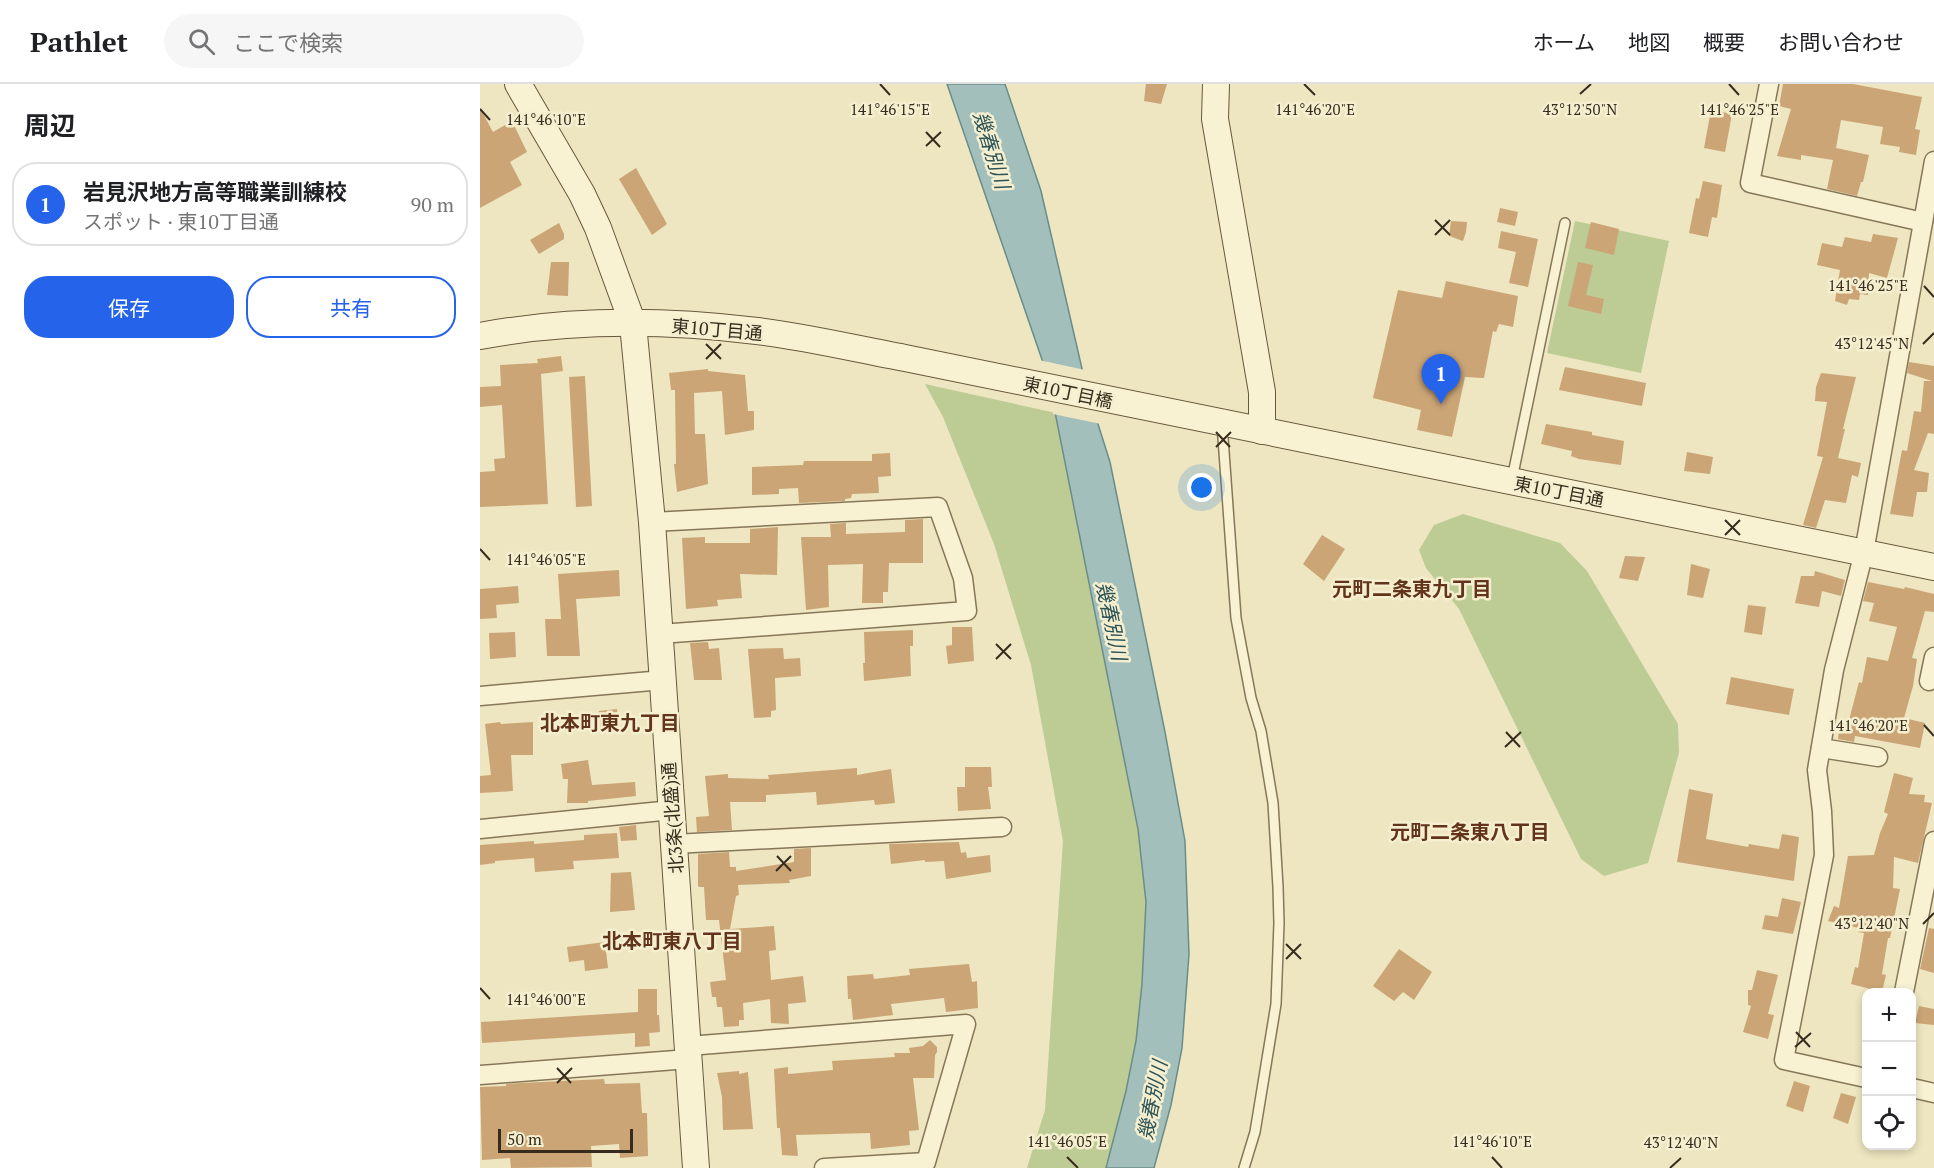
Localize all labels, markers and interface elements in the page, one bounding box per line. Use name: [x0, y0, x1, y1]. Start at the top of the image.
search box: [164, 14, 584, 68]
text: Pathlet: [30, 23, 128, 60]
icon: search: [185, 25, 218, 58]
text: ここで検索: [233, 28, 343, 57]
text: ホーム: [1533, 28, 1595, 56]
text: 地図: [1628, 28, 1670, 56]
text: 概要: [1703, 28, 1745, 56]
text: お問い合わせ: [1778, 28, 1904, 56]
text: 141°46'15"E: [850, 99, 930, 119]
text: 141°46'20"E: [1275, 99, 1355, 119]
text: 43°12'50"N: [1543, 99, 1617, 119]
text: 141°46'25"E: [1699, 99, 1779, 119]
text: 周辺: [24, 108, 76, 142]
water label: 幾春別川: [967, 108, 1017, 194]
text: 141°46'10"E: [506, 109, 586, 129]
text: 岩見沢地方高等職業訓練校: [83, 177, 347, 206]
text: 1: [40, 191, 51, 218]
text: 90 m: [411, 191, 454, 218]
text: スポット · 東10丁目通: [83, 208, 279, 235]
text: 141°46'25"E: [1828, 275, 1908, 295]
button: 保存: [24, 276, 234, 338]
button: 共有: [246, 276, 456, 338]
street label: 東10丁目通: [671, 313, 763, 345]
text: 43°12'45"N: [1835, 333, 1909, 353]
pin: 1: [1422, 354, 1460, 404]
street label: 東10丁目橋: [1021, 371, 1115, 413]
street label: 東10丁目通: [1512, 471, 1606, 511]
your location: [1187, 473, 1216, 502]
text: 141°46'05"E: [506, 549, 586, 569]
district label: 元町二条東九丁目: [1332, 575, 1492, 602]
water label: 幾春別川: [1090, 579, 1134, 665]
district label: 北本町東九丁目: [540, 709, 680, 736]
text: 141°46'20"E: [1828, 715, 1908, 735]
street label: 北3条(北盛)通: [656, 761, 688, 875]
district label: 元町二条東八丁目: [1390, 818, 1550, 845]
text: 43°12'40"N: [1835, 913, 1909, 933]
district label: 北本町東八丁目: [602, 927, 742, 954]
map controls: [1862, 988, 1916, 1150]
button: +: [1862, 988, 1916, 1042]
text: 141°46'00"E: [506, 989, 586, 1009]
button: −: [1862, 1042, 1916, 1096]
water label: 幾春別川: [1131, 1056, 1173, 1142]
button: locate: [1862, 1096, 1916, 1150]
scale bar: [498, 1126, 633, 1154]
text: 50 m: [507, 1128, 542, 1150]
text: 141°46'05"E: [1027, 1131, 1107, 1151]
text: 141°46'10"E: [1452, 1131, 1532, 1151]
text: 43°12'40"N: [1644, 1132, 1718, 1152]

